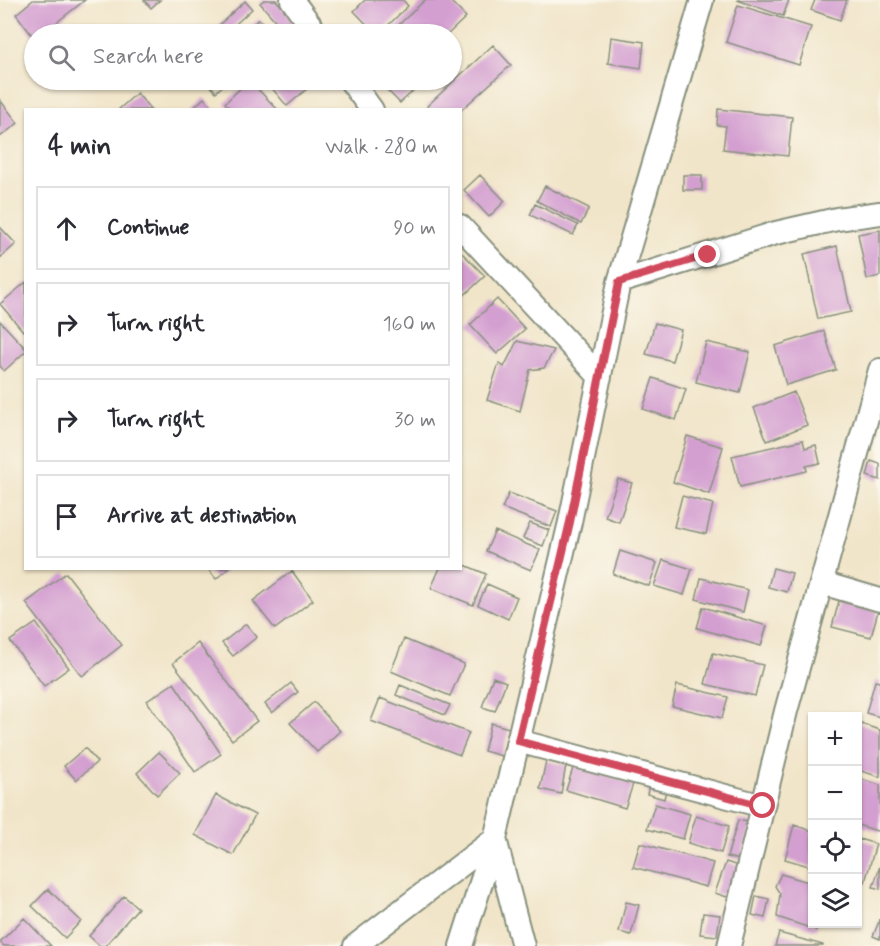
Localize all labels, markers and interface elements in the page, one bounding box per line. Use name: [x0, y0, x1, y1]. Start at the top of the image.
search box: [24, 24, 462, 90]
icon: search: [45, 41, 78, 74]
text: Search here: [93, 43, 204, 71]
text: 4 min: [48, 130, 111, 164]
text: Walk · 280 m: [325, 134, 438, 161]
icon: ahead: [50, 212, 83, 245]
text: Continue: [107, 214, 189, 242]
text: 90 m: [393, 215, 436, 242]
route end: [694, 241, 720, 267]
icon: right: [50, 308, 83, 341]
text: Turn right: [107, 310, 205, 338]
text: 160 m: [383, 311, 436, 338]
icon: right: [50, 404, 83, 437]
text: Turn right: [107, 406, 205, 434]
text: 30 m: [394, 407, 436, 434]
icon: arrive: [50, 500, 83, 533]
text: Arrive at destination: [107, 502, 297, 530]
map controls: [808, 712, 862, 928]
button: +: [808, 712, 862, 766]
button: −: [808, 766, 862, 820]
route start: [749, 792, 775, 818]
button: locate: [808, 820, 862, 874]
button: layers: [808, 874, 862, 928]

